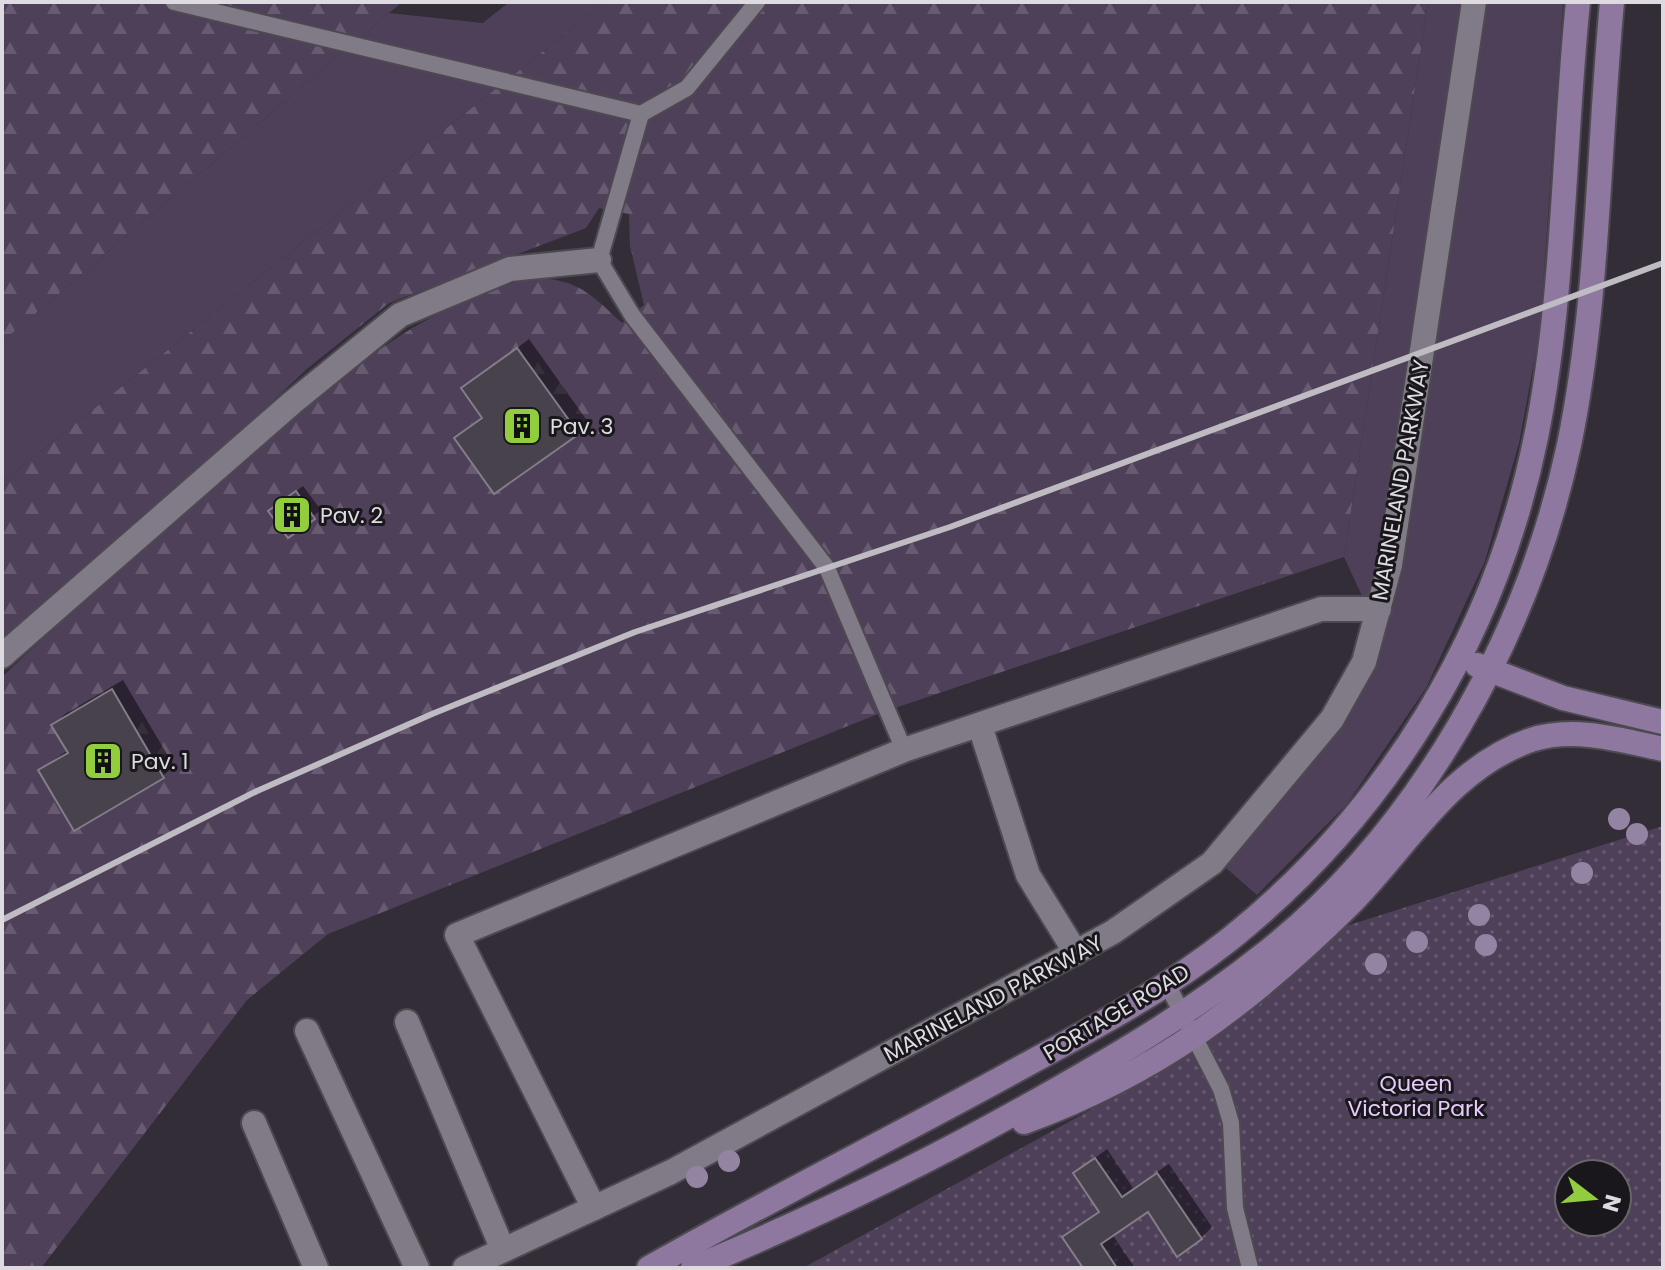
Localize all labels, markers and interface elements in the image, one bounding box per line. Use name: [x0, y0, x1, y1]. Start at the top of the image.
street label: MARINELAND PARKWAY: [1364, 357, 1437, 603]
building icon: Pav. 3: [501, 405, 543, 447]
place label: Pav. 3: [550, 411, 613, 442]
building icon: Pav. 2: [271, 494, 313, 536]
place label: Pav. 2: [320, 500, 383, 531]
building icon: Pav. 1: [82, 740, 124, 782]
place label: Pav. 1: [131, 746, 189, 777]
street label: MARINELAND PARKWAY: [878, 927, 1108, 1069]
street label: PORTAGE ROAD: [1037, 957, 1195, 1068]
park label: Queen Victoria Park: [1347, 1068, 1485, 1124]
north arrow: [1553, 1158, 1633, 1238]
text: N: [1595, 1191, 1629, 1216]

